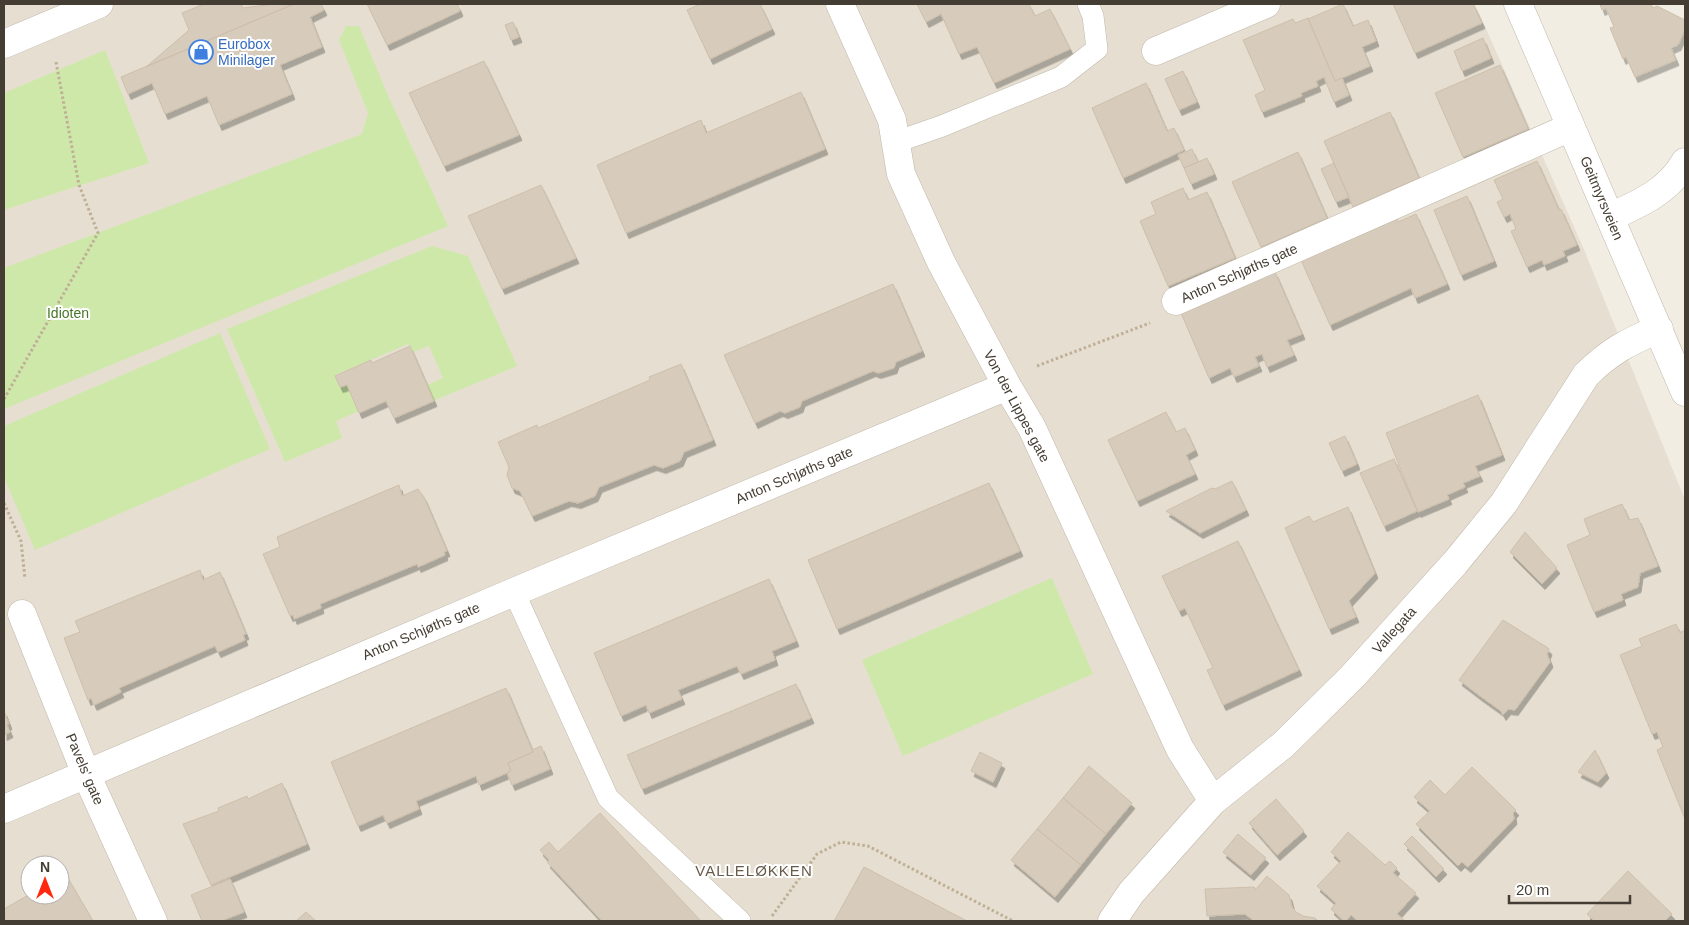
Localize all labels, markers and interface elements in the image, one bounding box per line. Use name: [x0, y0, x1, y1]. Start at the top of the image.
place label: Eurobox Minilager: [218, 36, 275, 68]
shop icon: Eurobox Minilager: [188, 39, 214, 65]
street label: Geitmyrsveien: [1577, 154, 1627, 242]
street label: Anton Schjøths gate: [1178, 240, 1300, 306]
park label: Idioten: [47, 305, 89, 321]
street label: Von der Lippes gate: [981, 347, 1053, 465]
street label: Anton Schjøths gate: [733, 443, 855, 507]
street label: Anton Schjøths gate: [360, 599, 482, 663]
street label: Vallegata: [1369, 603, 1419, 657]
street label: Pavels' gate: [63, 731, 107, 807]
north arrow: [20, 855, 70, 905]
text: N: [40, 859, 50, 875]
district label: VALLELØKKEN: [695, 862, 813, 879]
scale bar: [1509, 872, 1630, 904]
text: 20 m: [1516, 881, 1549, 898]

